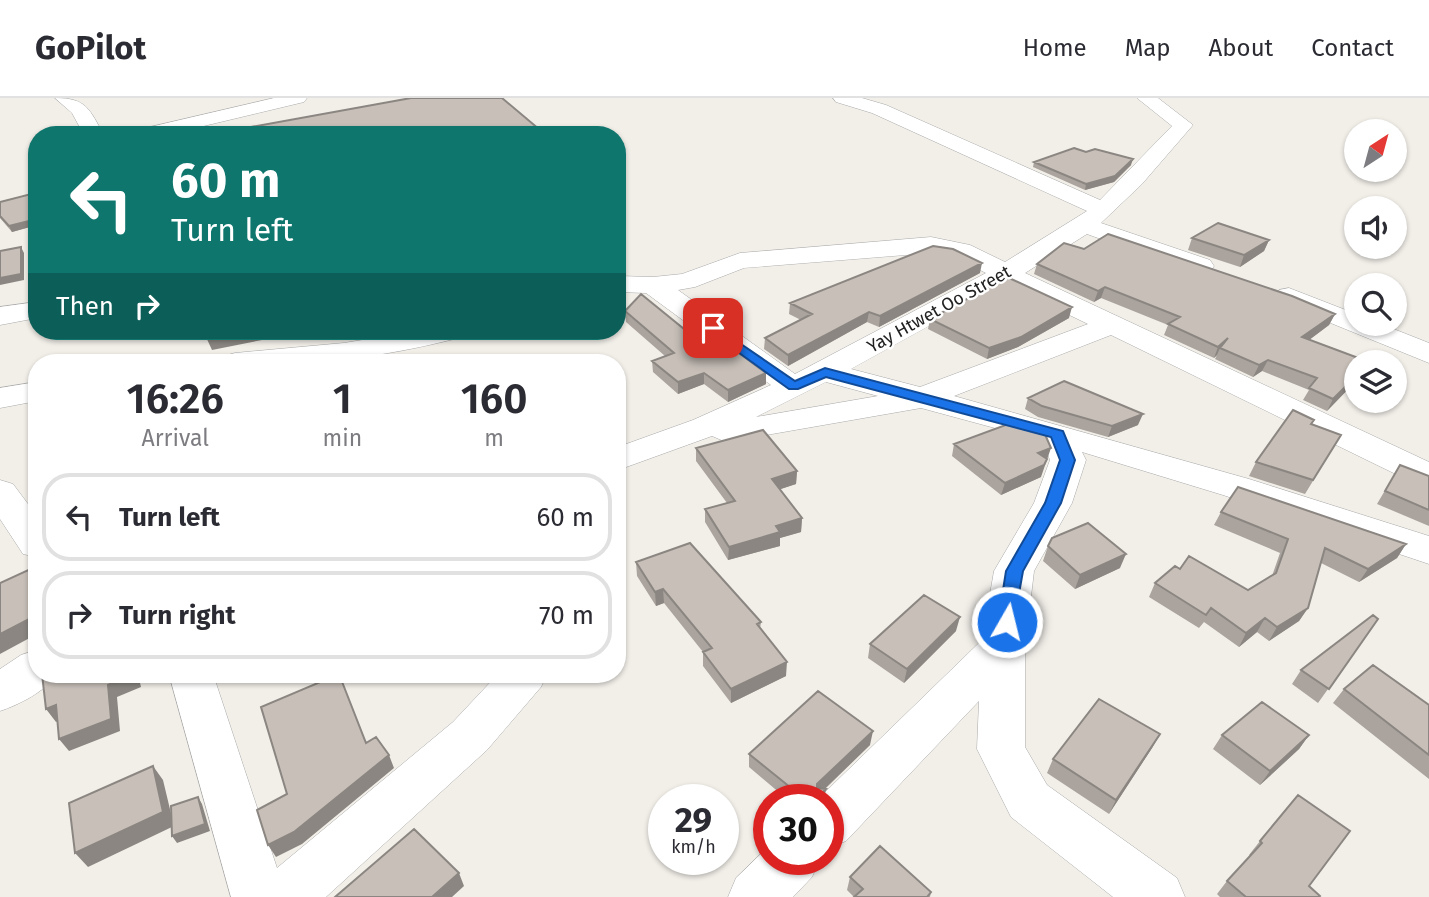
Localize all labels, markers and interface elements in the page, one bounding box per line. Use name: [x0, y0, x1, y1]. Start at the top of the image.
text: GoPilot: [35, 28, 146, 68]
text: Home: [1023, 34, 1087, 62]
text: Map: [1125, 34, 1171, 62]
text: About: [1209, 34, 1273, 62]
text: Contact: [1311, 34, 1394, 62]
north arrow: [1344, 119, 1407, 182]
map controls: [1344, 119, 1407, 413]
text: 60 m: [171, 151, 280, 210]
icon: left: [56, 154, 147, 245]
button: sound: [1344, 196, 1407, 259]
text: Turn left: [171, 211, 293, 249]
street label: Yay Htwet Oo Street: [863, 260, 1015, 358]
button: search: [1344, 273, 1407, 336]
icon: right: [128, 287, 166, 325]
text: Then: [56, 291, 114, 322]
pin: [683, 298, 743, 358]
icon: arrive: [694, 309, 732, 347]
button: layers: [1344, 350, 1407, 413]
text: 16:26: [127, 374, 224, 424]
text: 1: [333, 374, 352, 424]
text: 160: [461, 374, 527, 424]
text: Arrival: [142, 424, 209, 452]
text: min: [322, 424, 362, 452]
text: m: [484, 424, 504, 452]
icon: left: [60, 498, 98, 536]
text: Turn left: [119, 502, 220, 533]
text: 60 m: [536, 502, 594, 533]
position arrow: [970, 585, 1044, 659]
icon: right: [60, 596, 98, 634]
text: Turn right: [119, 600, 236, 631]
text: 70 m: [539, 600, 594, 631]
speed limit sign: 30: [753, 784, 844, 875]
text: 29: [675, 799, 712, 841]
text: km/h: [671, 836, 716, 858]

